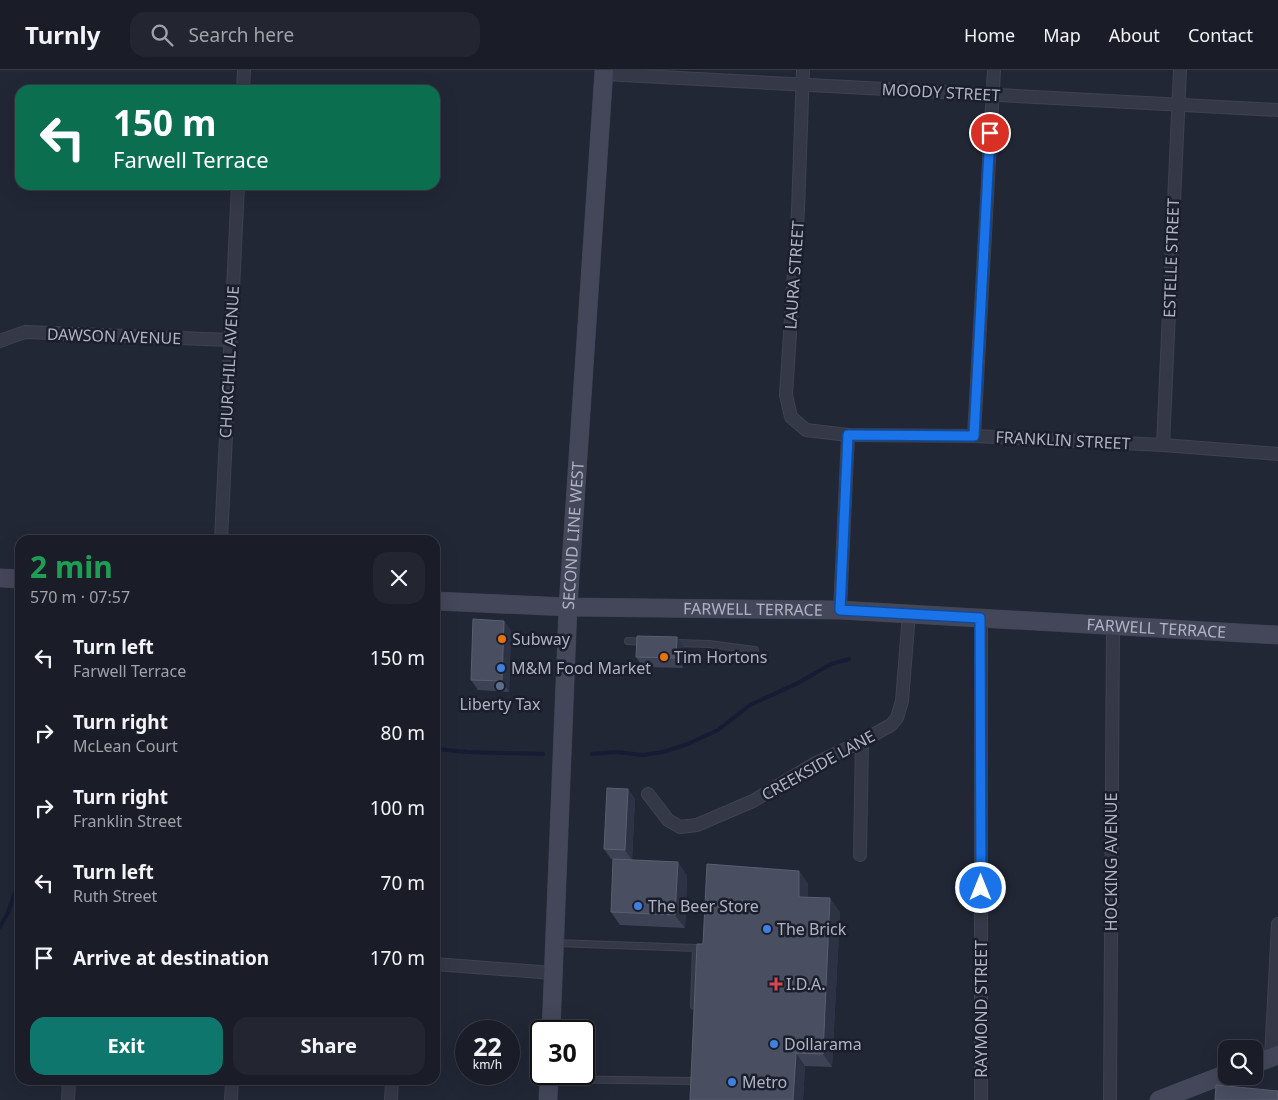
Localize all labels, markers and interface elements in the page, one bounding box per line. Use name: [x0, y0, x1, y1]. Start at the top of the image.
search box: [130, 12, 480, 57]
text: Turnly: [25, 18, 100, 51]
icon: search: [148, 21, 176, 49]
text: Search here: [188, 22, 294, 48]
text: Home: [964, 23, 1015, 47]
text: Map: [1043, 23, 1081, 47]
text: About: [1109, 23, 1160, 47]
text: Contact: [1188, 23, 1253, 47]
street label: MOODY STREET: [881, 78, 1001, 106]
text: 150 m: [113, 99, 216, 146]
icon: left: [30, 105, 95, 170]
pin: [969, 112, 1011, 154]
icon: arrive: [976, 119, 1004, 147]
text: Farwell Terrace: [113, 144, 269, 174]
street label: ESTELLE STREET: [1158, 198, 1184, 318]
street label: LAURA STREET: [779, 220, 809, 330]
street label: CHURCHILL AVENUE: [214, 285, 244, 439]
street label: DAWSON AVENUE: [47, 323, 181, 349]
street label: FRANKLIN STREET: [995, 425, 1131, 455]
street label: SECOND LINE WEST: [557, 461, 589, 610]
text: 2 min: [30, 546, 113, 587]
button: close: [373, 552, 425, 604]
text: 570 m · 07:57: [30, 586, 130, 608]
street label: FARWELL TERRACE: [683, 597, 823, 621]
street label: FARWELL TERRACE: [1086, 613, 1227, 643]
place label: Subway: [512, 628, 571, 650]
marker: Subway: [496, 633, 508, 645]
text: Turn left: [73, 634, 154, 660]
icon: left: [30, 644, 58, 672]
text: 150 m: [370, 645, 425, 671]
place label: Tim Hortons: [674, 646, 767, 668]
marker: Tim Hortons: [658, 651, 670, 663]
place label: M&M Food Market: [511, 657, 651, 679]
text: Farwell Terrace: [73, 660, 186, 682]
marker: M&M Food Market: [495, 662, 507, 674]
marker: Liberty Tax: [494, 680, 506, 692]
place label: Liberty Tax: [459, 693, 541, 715]
text: Turn right: [73, 709, 168, 735]
icon: right: [30, 719, 58, 747]
text: 80 m: [381, 720, 425, 746]
street label: CREEKSIDE LANE: [757, 725, 879, 805]
text: McLean Court: [73, 735, 178, 757]
text: Turn right: [73, 784, 168, 810]
street label: HOCKING AVENUE: [1100, 793, 1122, 931]
icon: right: [30, 794, 58, 822]
text: 100 m: [370, 795, 425, 821]
text: Franklin Street: [73, 810, 182, 832]
text: Turn left: [73, 859, 154, 885]
position arrow: [954, 861, 1006, 913]
icon: left: [30, 869, 58, 897]
text: 70 m: [381, 870, 425, 896]
text: Ruth Street: [73, 885, 157, 907]
place label: The Beer Store: [648, 895, 759, 917]
marker: The Beer Store: [632, 900, 644, 912]
place label: The Brick: [777, 918, 847, 940]
marker: The Brick: [761, 923, 773, 935]
street label: RAYMOND STREET: [970, 940, 992, 1078]
icon: arrive: [30, 944, 58, 972]
text: Arrive at destination: [73, 945, 269, 971]
text: 170 m: [370, 945, 425, 971]
place label: I.D.A.: [786, 973, 826, 995]
marker: I.D.A.: [770, 978, 782, 990]
button: Exit: [30, 1017, 223, 1075]
button: Share: [233, 1017, 425, 1075]
speed limit sign: 30: [530, 1020, 595, 1085]
text: 22: [473, 1029, 502, 1063]
place label: Dollarama: [784, 1033, 862, 1055]
marker: Dollarama: [768, 1038, 780, 1050]
map controls: [1218, 1040, 1263, 1085]
button: search: [1218, 1040, 1263, 1085]
text: km/h: [473, 1056, 502, 1073]
place label: Metro: [742, 1071, 787, 1093]
marker: Metro: [726, 1076, 738, 1088]

